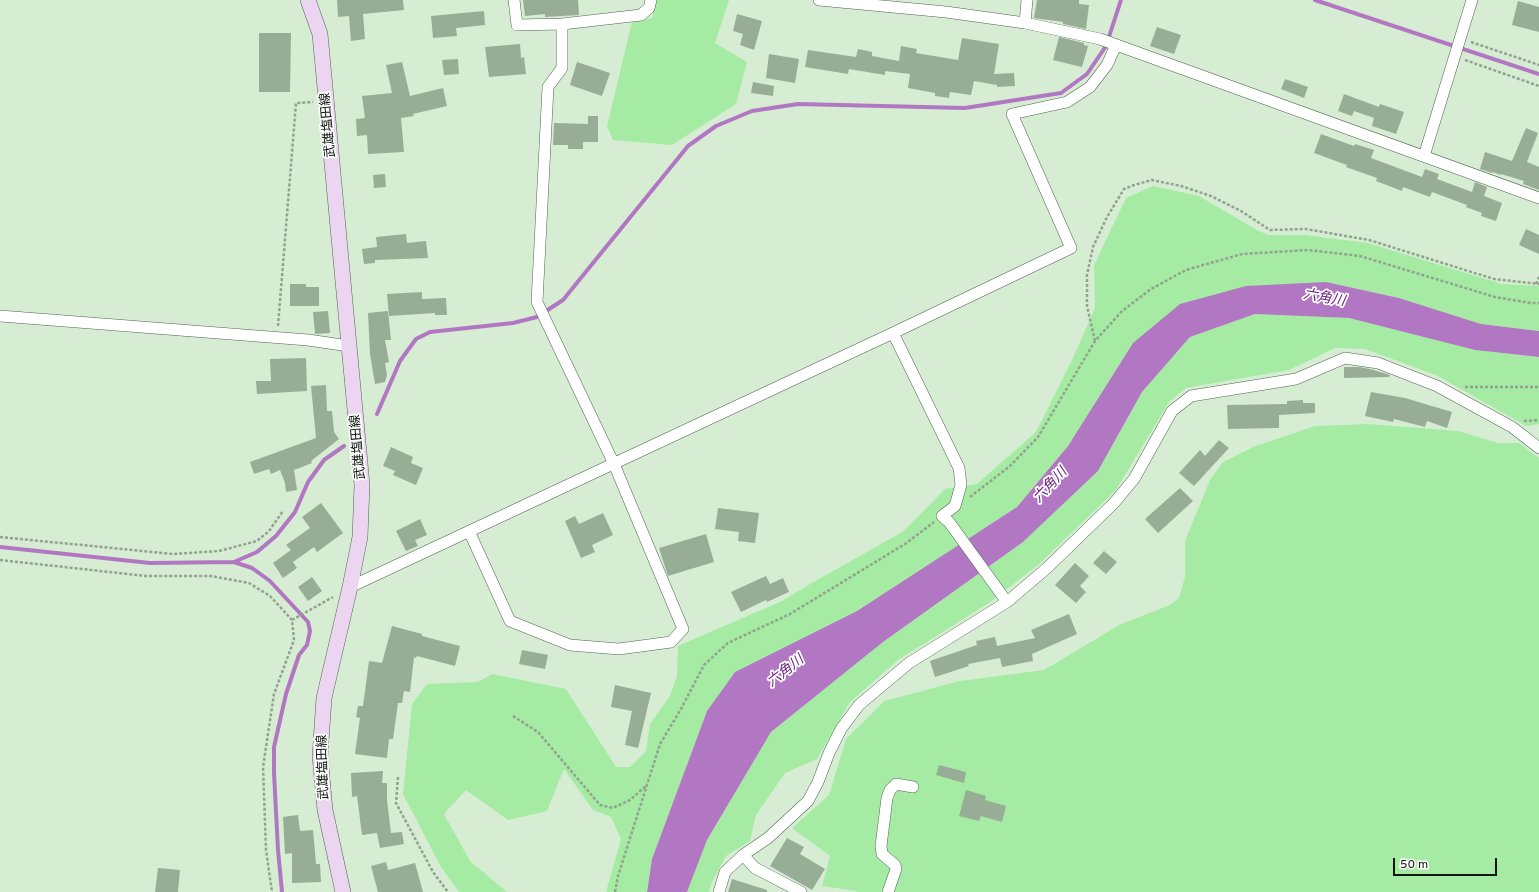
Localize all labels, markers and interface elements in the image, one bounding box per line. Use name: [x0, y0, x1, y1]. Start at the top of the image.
street label: 武雄塩田線: [318, 92, 340, 158]
water label: 六角川: [1302, 287, 1346, 311]
street label: 武雄塩田線: [348, 414, 370, 480]
water label: 六角川: [1031, 465, 1071, 507]
water label: 六角川: [764, 652, 808, 692]
street label: 武雄塩田線: [315, 734, 333, 800]
scale bar: [1395, 850, 1499, 876]
text: 50 m: [1400, 857, 1428, 873]

